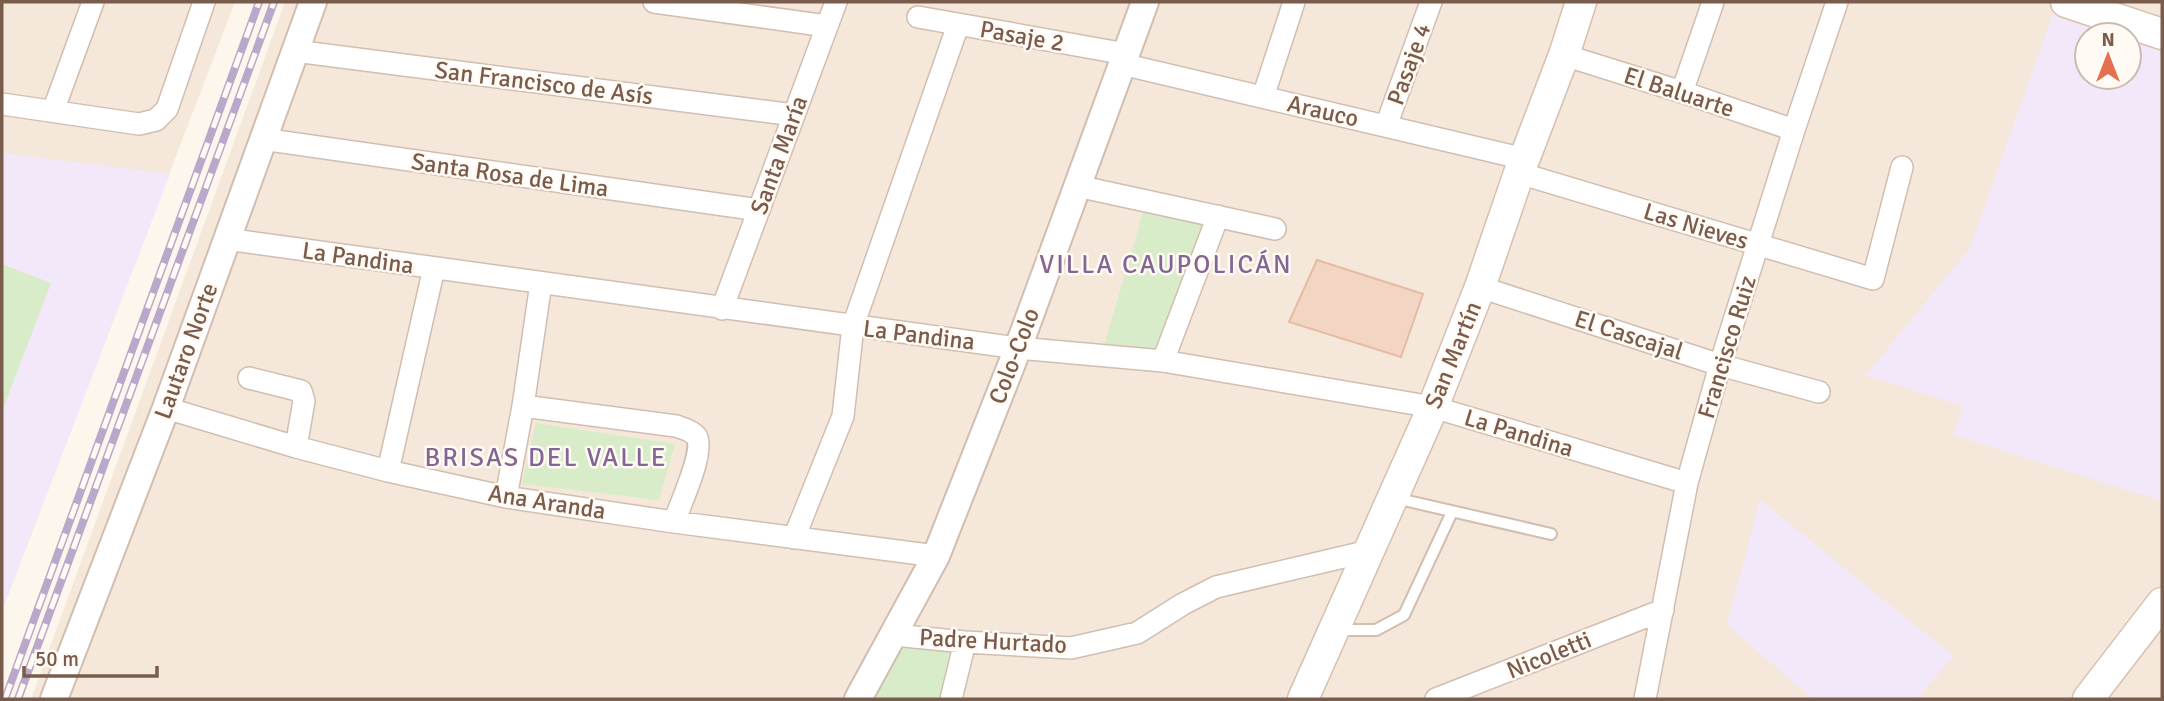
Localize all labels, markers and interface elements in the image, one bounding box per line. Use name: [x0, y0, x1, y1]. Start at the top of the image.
street label: Pasaje 2: [978, 14, 1066, 58]
street label: Pasaje 4: [1380, 19, 1438, 109]
north arrow: [2073, 21, 2143, 91]
text: N: [2101, 28, 2115, 52]
street label: San Francisco de Asís: [433, 55, 655, 111]
street label: El Baluarte: [1620, 60, 1738, 124]
street label: Arauco: [1284, 88, 1362, 134]
street label: Santa María: [744, 92, 814, 218]
street label: Santa Rosa de Lima: [409, 146, 611, 204]
street label: Las Nieves: [1640, 196, 1752, 256]
street label: La Pandina: [300, 235, 416, 281]
district label: VILLA CAUPOLICÁN: [1039, 249, 1293, 281]
street label: Francisco Ruiz: [1691, 272, 1763, 422]
street label: Lautaro Norte: [148, 279, 224, 423]
street label: San Martín: [1418, 297, 1488, 413]
street label: El Cascajal: [1571, 303, 1687, 367]
street label: Colo-Colo: [982, 304, 1046, 408]
street label: La Pandina: [861, 313, 977, 357]
street label: La Pandina: [1461, 402, 1577, 464]
district label: BRISAS DEL VALLE: [425, 442, 667, 474]
street label: Ana Aranda: [486, 478, 608, 526]
street label: Padre Hurtado: [918, 622, 1068, 660]
street label: Nicoletti: [1502, 624, 1596, 686]
scale bar: [24, 634, 158, 678]
text: 50 m: [35, 646, 79, 672]

